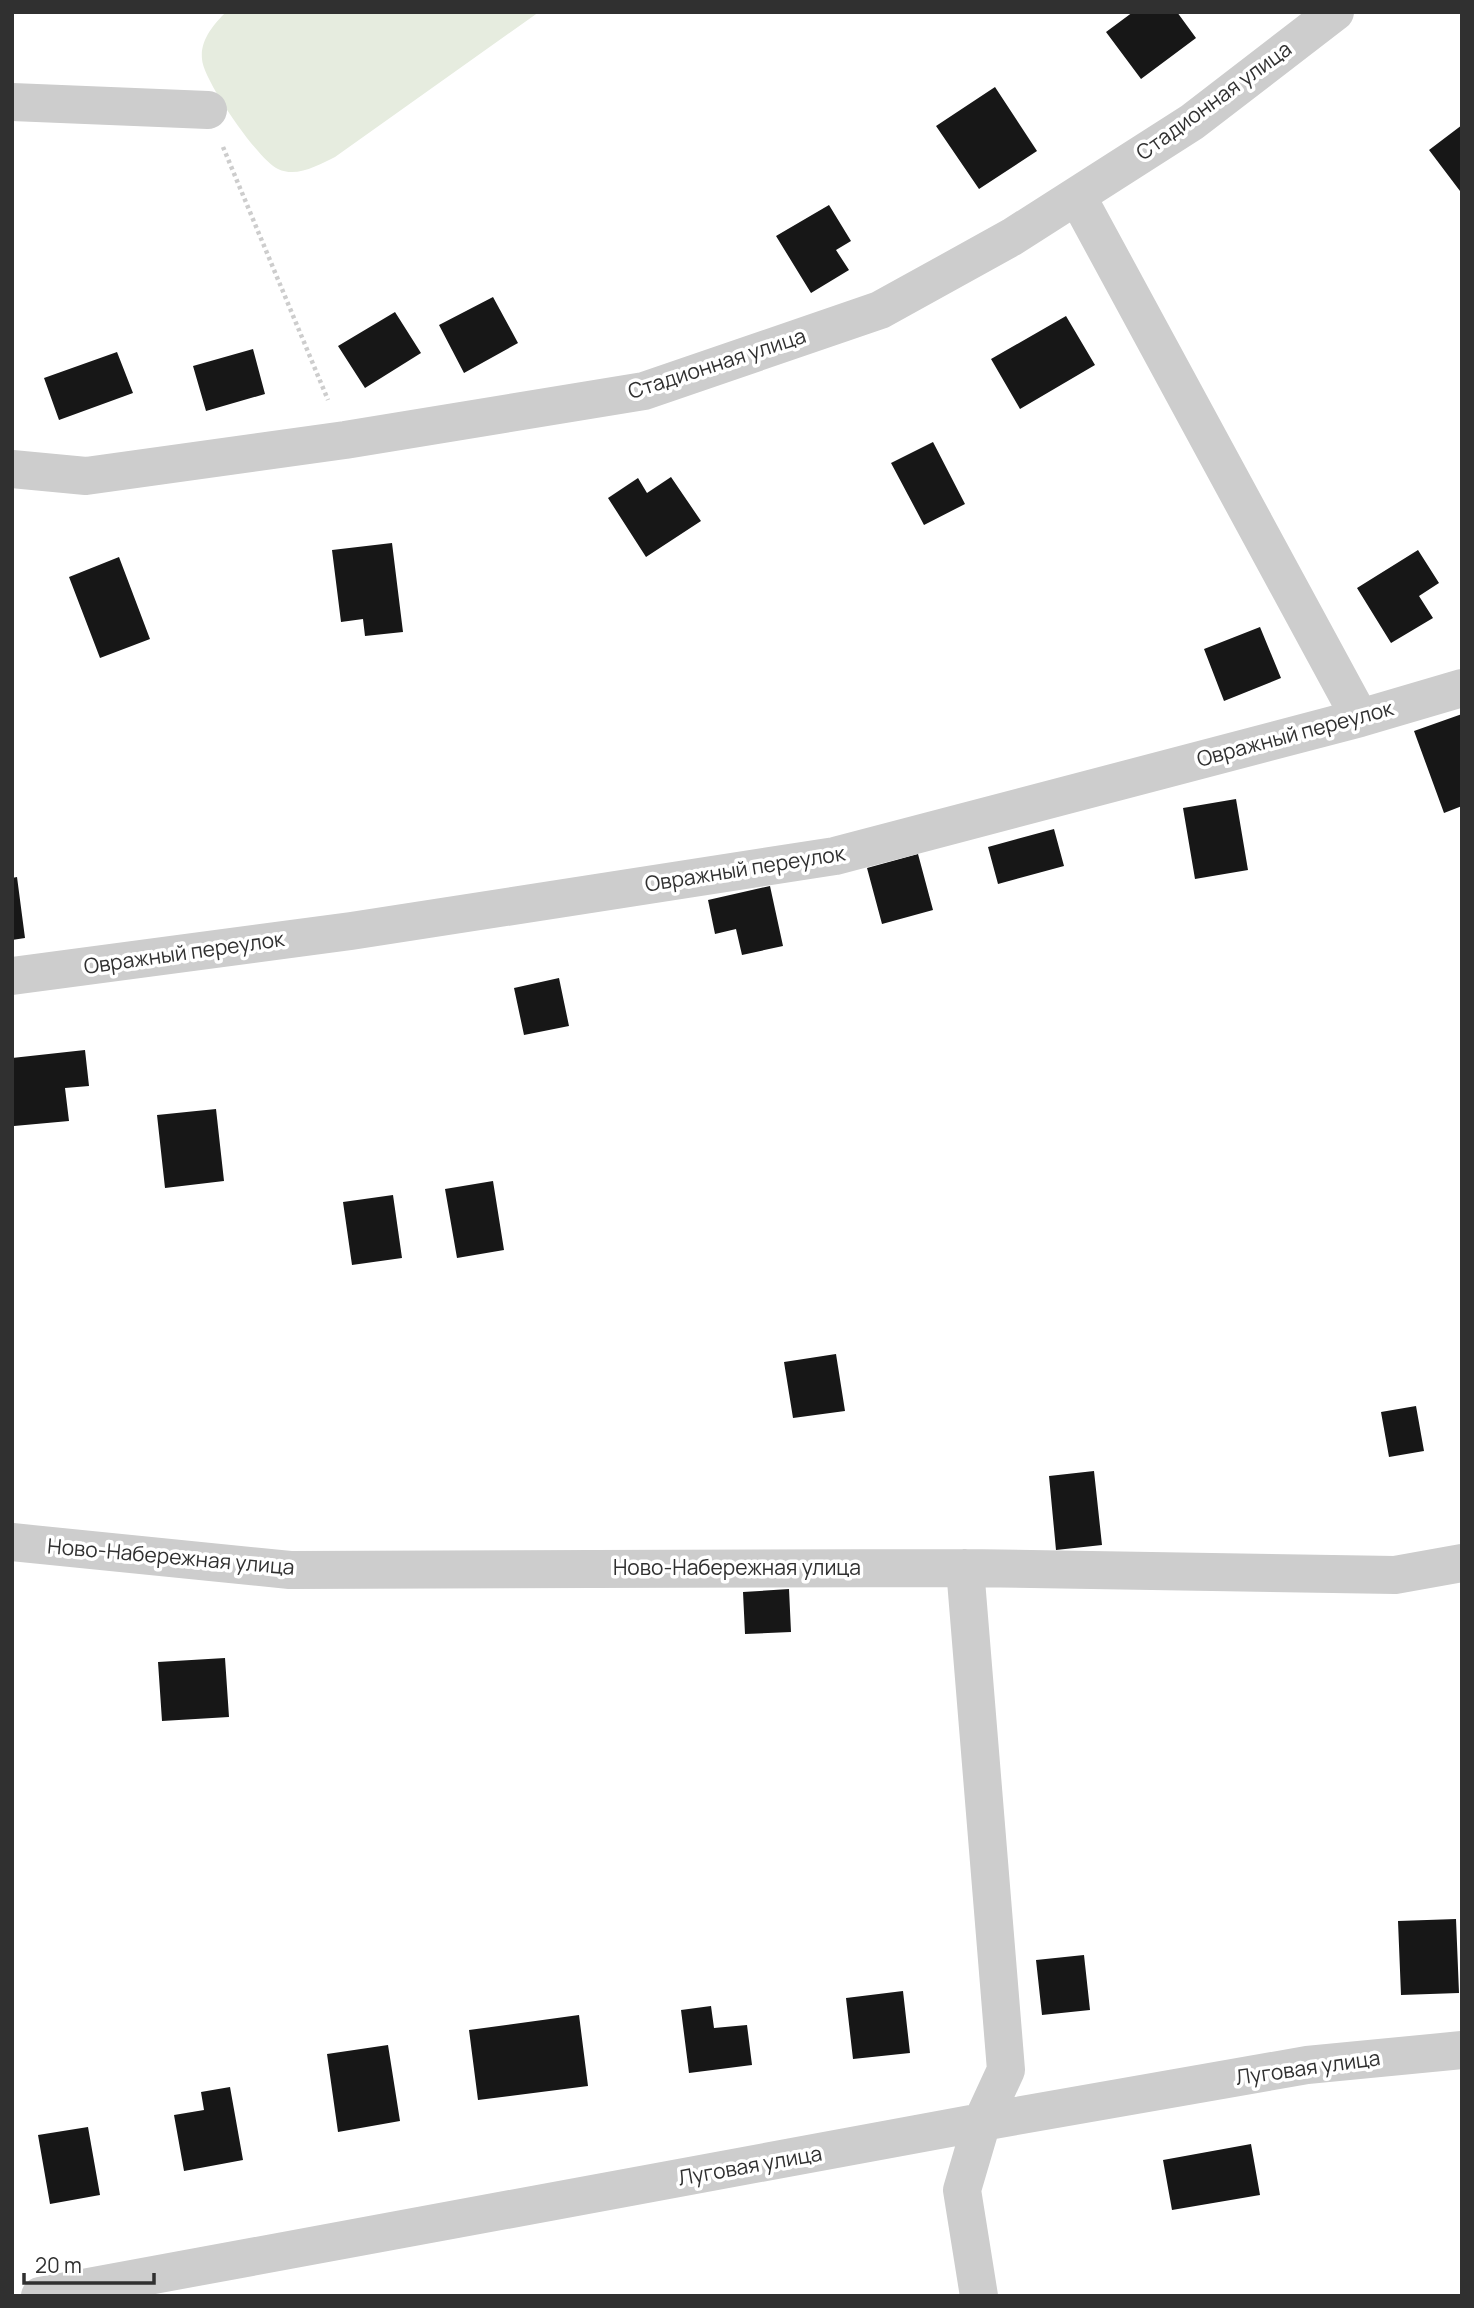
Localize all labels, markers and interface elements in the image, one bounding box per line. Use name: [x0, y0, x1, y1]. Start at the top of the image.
street label: Стадионная улица: [1130, 34, 1297, 166]
street label: Стадионная улица: [624, 321, 809, 405]
street label: Овражный переулок: [1193, 693, 1397, 773]
street label: Овражный переулок: [643, 838, 847, 898]
street label: Овражный переулок: [82, 924, 286, 980]
street label: Ново-Набережная улица: [46, 1531, 296, 1581]
street label: Ново-Набережная улица: [613, 1553, 861, 1581]
street label: Луговая улица: [1234, 2043, 1382, 2091]
street label: Луговая улица: [676, 2139, 824, 2191]
scale bar: [24, 2242, 154, 2286]
text: 20 m: [35, 2251, 82, 2279]

